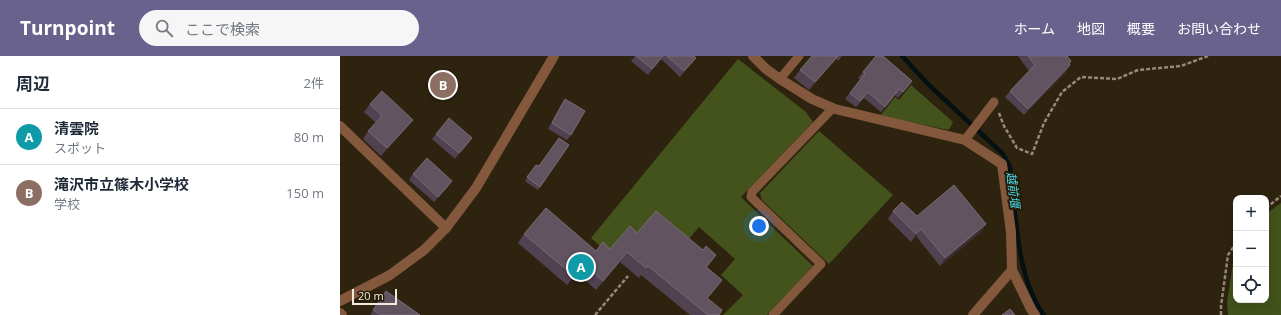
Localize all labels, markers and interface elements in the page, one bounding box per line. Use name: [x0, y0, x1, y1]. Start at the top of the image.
search box: [139, 10, 419, 46]
text: Turnpoint: [20, 15, 115, 41]
icon: search: [153, 17, 175, 39]
text: ここで検索: [185, 19, 260, 39]
text: ホーム: [1013, 19, 1055, 38]
text: 地図: [1077, 19, 1105, 38]
text: 概要: [1127, 19, 1155, 38]
text: お問い合わせ: [1177, 19, 1261, 38]
pin: B: [430, 70, 456, 100]
text: 周辺: [16, 72, 50, 95]
text: 2件: [304, 74, 324, 92]
text: 清雲院: [54, 118, 99, 138]
text: A: [25, 128, 33, 146]
text: 80 m: [294, 128, 324, 146]
text: スポット: [54, 139, 106, 157]
water label: 越前堰: [1003, 171, 1024, 211]
text: 滝沢市立篠木小学校: [54, 174, 189, 194]
text: B: [25, 184, 33, 202]
text: 150 m: [286, 184, 324, 202]
text: 学校: [54, 195, 80, 213]
map controls: [1233, 195, 1269, 303]
button: +: [1233, 195, 1269, 231]
your location: [749, 216, 769, 236]
button: −: [1233, 231, 1269, 267]
pin: A: [568, 252, 594, 282]
button: locate: [1233, 267, 1269, 303]
scale bar: [352, 287, 397, 306]
text: 20 m: [358, 288, 384, 303]

